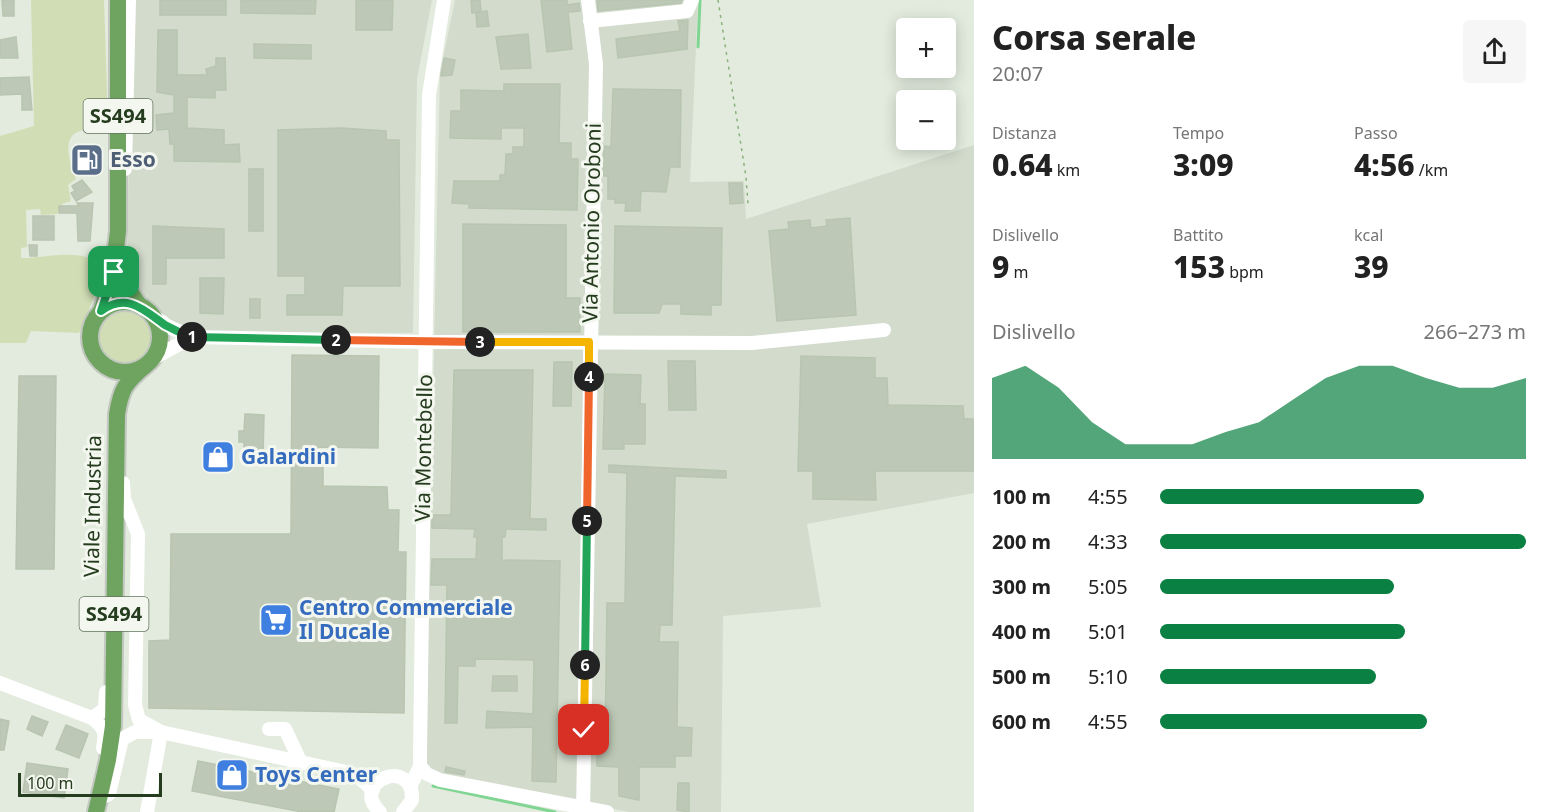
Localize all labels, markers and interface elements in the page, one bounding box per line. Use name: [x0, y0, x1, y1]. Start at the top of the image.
text: Corsa serale: [992, 15, 1196, 60]
map controls: [896, 18, 956, 150]
button: +: [896, 18, 956, 78]
button: share: [1463, 20, 1526, 83]
text: 20:07: [992, 60, 1043, 87]
button: −: [896, 90, 956, 150]
road number: SS494: [84, 99, 152, 133]
text: Distanza: [992, 122, 1057, 144]
text: Tempo: [1173, 122, 1224, 144]
text: Passo: [1354, 122, 1398, 144]
street label: Via Antonio Oroboni: [575, 123, 607, 323]
fuel station icon: Esso: [69, 142, 105, 178]
text: 0.64: [992, 144, 1053, 185]
text: 3:09: [1173, 144, 1234, 185]
text: 4:56: [1354, 144, 1415, 185]
place label: Esso: [110, 145, 156, 173]
text: km: [1053, 159, 1080, 181]
text: /km: [1415, 159, 1448, 181]
text: Dislivello: [992, 224, 1059, 246]
text: Battito: [1173, 224, 1224, 246]
text: kcal: [1354, 224, 1383, 246]
pin: [88, 246, 139, 297]
text: 9: [992, 246, 1009, 287]
text: 153: [1173, 246, 1225, 287]
text: 39: [1354, 246, 1389, 287]
icon: arrive: [97, 255, 130, 288]
text: m: [1009, 261, 1028, 283]
text: bpm: [1225, 261, 1264, 283]
text: Dislivello: [992, 318, 1076, 345]
text: 266–273 m: [1423, 318, 1526, 345]
pin: 1: [177, 322, 207, 352]
pin: 2: [321, 325, 351, 355]
text: 1: [187, 326, 197, 348]
pin: 3: [465, 327, 495, 357]
text: 2: [331, 329, 341, 351]
text: 3: [475, 331, 485, 353]
pin: 4: [574, 362, 604, 392]
text: 4: [584, 366, 594, 388]
street label: Via Montebello: [408, 374, 438, 522]
street label: Viale Industria: [77, 435, 107, 577]
shop icon: Galardini: [200, 439, 236, 475]
place label: Galardini: [241, 442, 336, 470]
text: 100 m: [992, 483, 1051, 510]
text: 4:55: [1088, 483, 1128, 510]
pin: 5: [572, 506, 602, 536]
text: 5: [582, 510, 592, 532]
text: 200 m: [992, 528, 1051, 555]
text: 4:33: [1088, 528, 1128, 555]
text: 300 m: [992, 573, 1051, 600]
text: 5:05: [1088, 573, 1128, 600]
place label: Centro Commerciale Il Ducale: [299, 593, 513, 645]
road number: SS494: [80, 597, 148, 631]
supermarket icon: Centro Commerciale Il Ducale: [258, 602, 294, 638]
text: 400 m: [992, 618, 1051, 645]
text: 5:01: [1088, 618, 1128, 645]
pin: 6: [570, 650, 600, 680]
text: 6: [580, 654, 590, 676]
text: 500 m: [992, 663, 1051, 690]
text: 5:10: [1088, 663, 1128, 690]
pin: [558, 704, 609, 755]
text: 600 m: [992, 708, 1051, 735]
text: 4:55: [1088, 708, 1128, 735]
icon: check: [567, 713, 600, 746]
shop icon: Toys Center: [214, 757, 250, 793]
place label: Toys Center: [255, 760, 378, 788]
scale bar: [18, 770, 162, 798]
text: 100 m: [27, 772, 74, 794]

